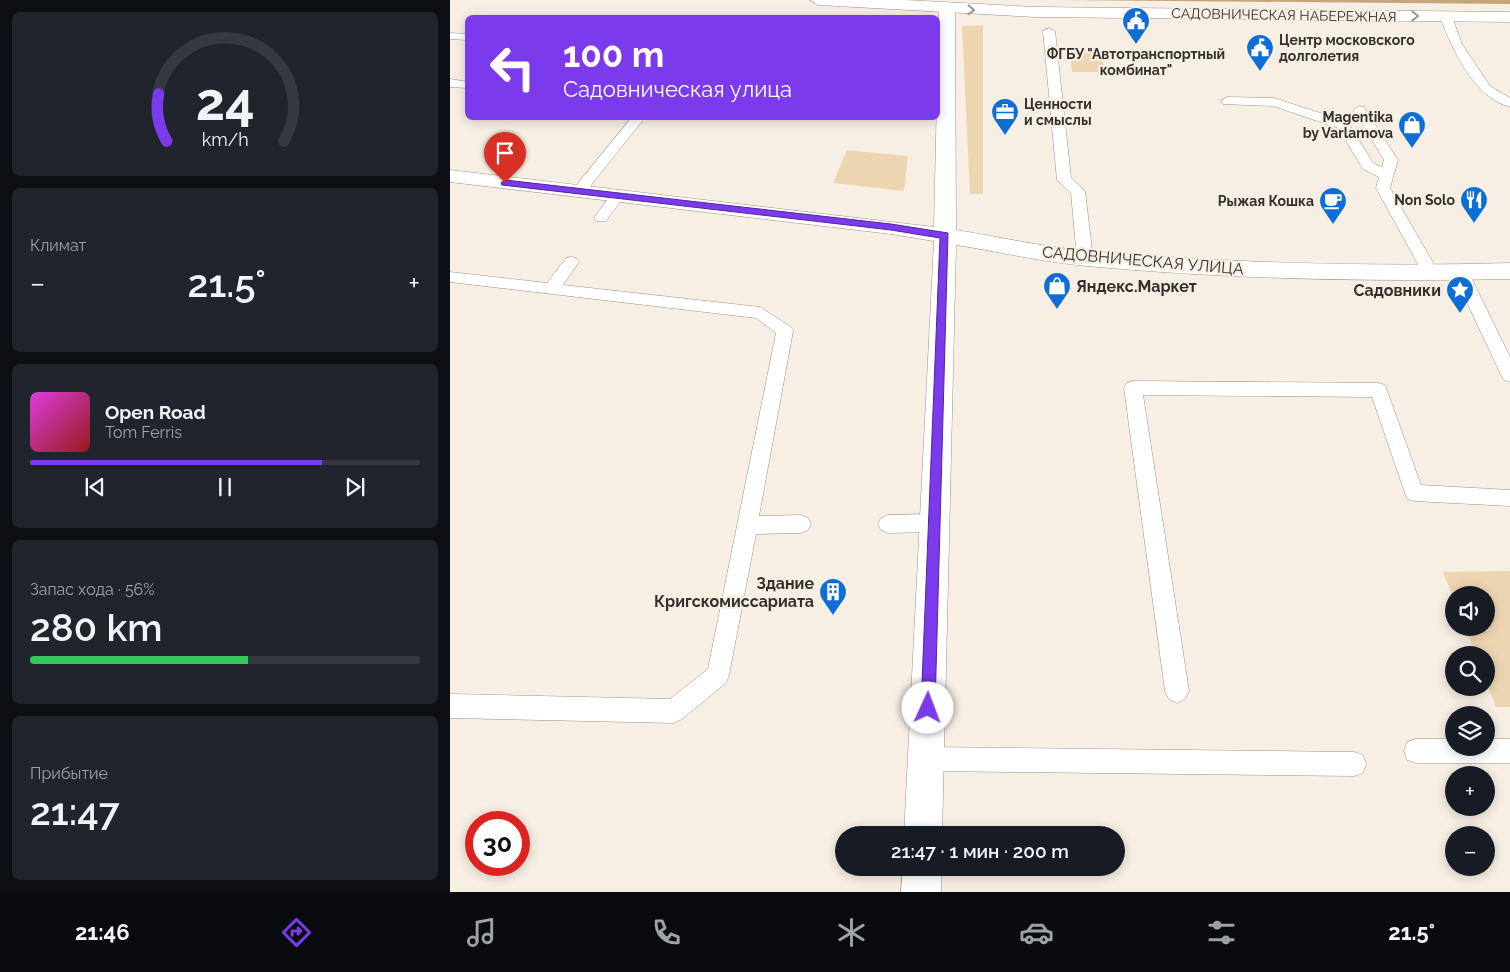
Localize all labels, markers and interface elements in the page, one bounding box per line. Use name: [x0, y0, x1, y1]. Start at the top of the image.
one-way arrow: [968, 4, 976, 15]
street label: САДОВНИЧЕСКАЯ НАБЕРЕЖНАЯ: [1171, 5, 1397, 25]
public building icon: ФГБУ "Автотранспортный комбинат": [1121, 6, 1151, 45]
one-way arrow: [1411, 11, 1419, 21]
place label: Центр московского долголетия: [1279, 32, 1415, 64]
public building icon: Центр московского долголетия: [1245, 33, 1275, 72]
text: 100 m: [563, 34, 664, 75]
icon: left: [480, 35, 545, 100]
place label: ФГБУ "Автотранспортный комбинат": [1047, 46, 1225, 78]
text: 24: [195, 71, 255, 132]
text: Садовническая улица: [563, 76, 792, 102]
place label: Ценности и смыслы: [1024, 96, 1092, 128]
office icon: Ценности и смыслы: [990, 97, 1020, 136]
place label: Magentika by Varlamova: [1303, 109, 1393, 141]
shop icon: Magentika by Varlamova: [1397, 110, 1427, 149]
text: km/h: [201, 129, 249, 150]
pin: [484, 132, 526, 183]
icon: arrive: [491, 139, 519, 167]
restaurant icon: Non Solo: [1459, 185, 1489, 224]
cafe icon: Рыжая Кошка: [1318, 186, 1348, 225]
place label: Non Solo: [1394, 192, 1456, 208]
place label: Рыжая Кошка: [1218, 193, 1314, 209]
text: Климат: [30, 236, 86, 255]
street label: САДОВНИЧЕСКАЯ УЛИЦА: [1041, 242, 1245, 279]
text: 21.5°: [188, 261, 266, 306]
text: −: [30, 267, 45, 300]
text: +: [408, 267, 420, 300]
shop icon: Яндекс.Маркет: [1042, 271, 1072, 310]
place icon: Садовники: [1445, 275, 1475, 314]
place label: Яндекс.Маркет: [1076, 277, 1197, 296]
place label: Садовники: [1354, 281, 1441, 300]
text: Open Road: [105, 401, 206, 423]
text: Tom Ferris: [105, 423, 182, 442]
icon: previous: [81, 473, 109, 501]
icon: pause: [211, 473, 239, 501]
icon: next: [341, 473, 369, 501]
place label: Здание Кригскомиссариата: [654, 574, 814, 611]
building icon: Здание Кригскомиссариата: [818, 577, 848, 616]
text: Запас хода · 56%: [30, 580, 155, 599]
map controls: [1445, 586, 1495, 876]
button: sound: [1445, 586, 1495, 636]
text: 280 km: [30, 605, 162, 650]
button: search: [1445, 646, 1495, 696]
position arrow: [901, 681, 953, 733]
button: layers: [1445, 706, 1495, 756]
text: Прибытие: [30, 764, 108, 783]
button: +: [1445, 766, 1495, 816]
text: 21:47: [30, 789, 120, 834]
speed limit sign: 30: [465, 811, 530, 876]
button: −: [1445, 826, 1495, 876]
text: 21:47 · 1 мин · 200 m: [891, 840, 1069, 862]
icon: directions: [279, 915, 314, 950]
icon: music: [464, 915, 499, 950]
icon: phone: [649, 915, 684, 950]
icon: climate: [834, 915, 869, 950]
icon: car: [1019, 915, 1054, 950]
icon: filters: [1204, 915, 1239, 950]
text: 21:46: [75, 919, 130, 945]
text: 21.5°: [1388, 919, 1435, 945]

